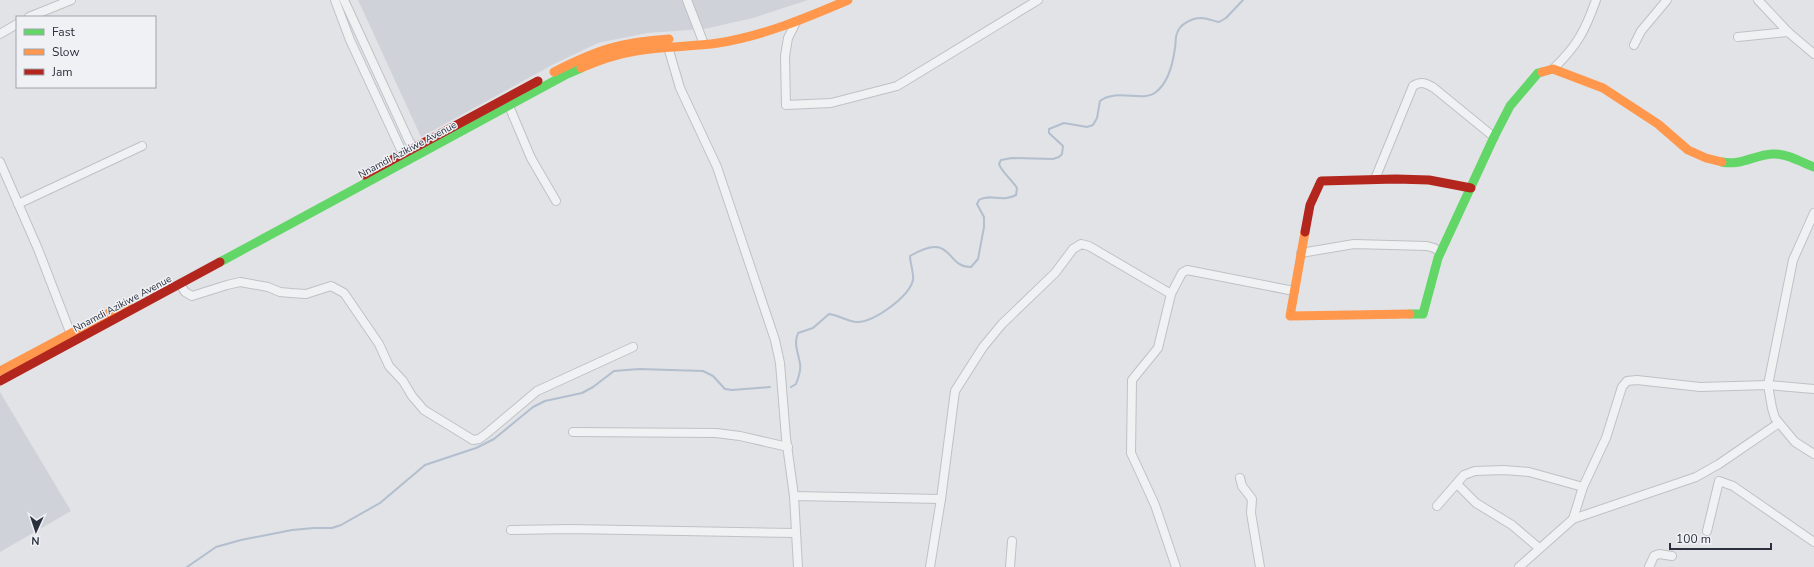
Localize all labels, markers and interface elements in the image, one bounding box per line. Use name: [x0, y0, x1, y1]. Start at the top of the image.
legend: [16, 16, 156, 88]
text: Fast: [52, 24, 75, 40]
text: Slow: [52, 44, 80, 60]
text: Jam: [51, 64, 73, 80]
street label: Nnamdi Azikiwe Avenue: [356, 118, 459, 182]
street label: Nnamdi Azikiwe Avenue: [71, 272, 174, 336]
north arrow: [16, 511, 56, 551]
scale bar: [1670, 525, 1771, 551]
text: 100 m: [1676, 531, 1711, 547]
text: N: [31, 533, 40, 548]

